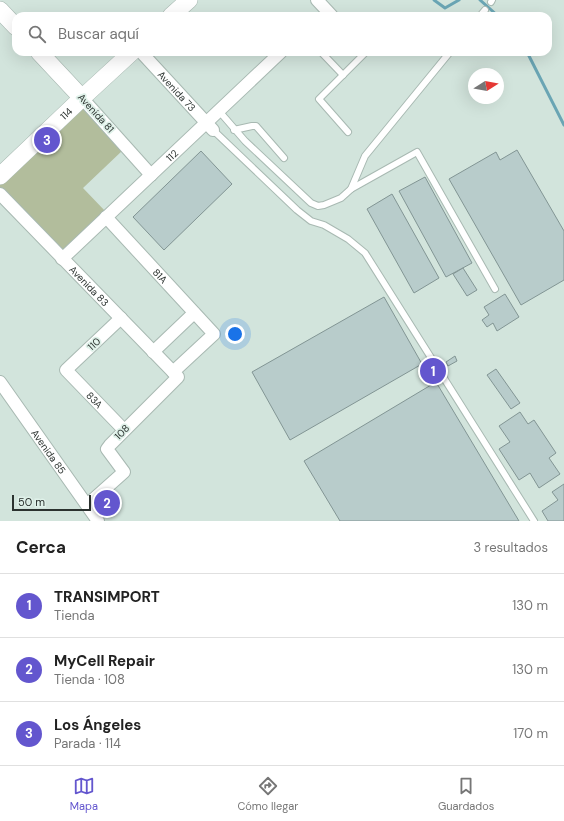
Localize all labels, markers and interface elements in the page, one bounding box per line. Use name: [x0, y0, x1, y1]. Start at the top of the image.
search box: [12, 12, 552, 56]
icon: search: [26, 23, 48, 45]
text: Buscar aquí: [58, 24, 139, 44]
street label: Avenida 73: [155, 68, 199, 114]
north arrow: [468, 68, 504, 104]
street label: Avenida 81: [75, 91, 117, 135]
street label: 114: [57, 104, 75, 122]
pin: 3: [34, 125, 60, 155]
street label: 112: [163, 146, 181, 164]
street label: Avenida 83: [67, 263, 112, 309]
street label: 81A: [150, 266, 171, 286]
your location: [225, 324, 245, 344]
street label: 110: [85, 335, 103, 353]
pin: 1: [420, 356, 446, 386]
street label: 83A: [84, 389, 106, 411]
street label: 108: [112, 422, 132, 442]
street label: Avenida 85: [29, 427, 69, 476]
pin: 2: [94, 488, 120, 518]
scale bar: [12, 493, 91, 512]
text: 50 m: [18, 495, 45, 509]
text: Cerca: [16, 536, 66, 558]
text: 3 resultados: [473, 539, 548, 556]
text: TRANSIMPORT: [54, 587, 160, 607]
text: 1: [27, 597, 31, 614]
text: 130 m: [512, 597, 548, 614]
text: Tienda: [54, 607, 94, 624]
text: MyCell Repair: [54, 651, 155, 671]
text: 2: [25, 661, 33, 678]
text: 130 m: [512, 661, 548, 678]
text: Tienda · 108: [54, 671, 125, 688]
text: Los Ángeles: [54, 715, 141, 735]
text: 3: [25, 725, 33, 742]
text: 170 m: [513, 725, 548, 742]
text: Parada · 114: [54, 735, 121, 752]
tab: Mapa: [70, 775, 98, 813]
tab: Cómo llegar: [237, 775, 298, 813]
tab: Guardados: [438, 775, 494, 813]

